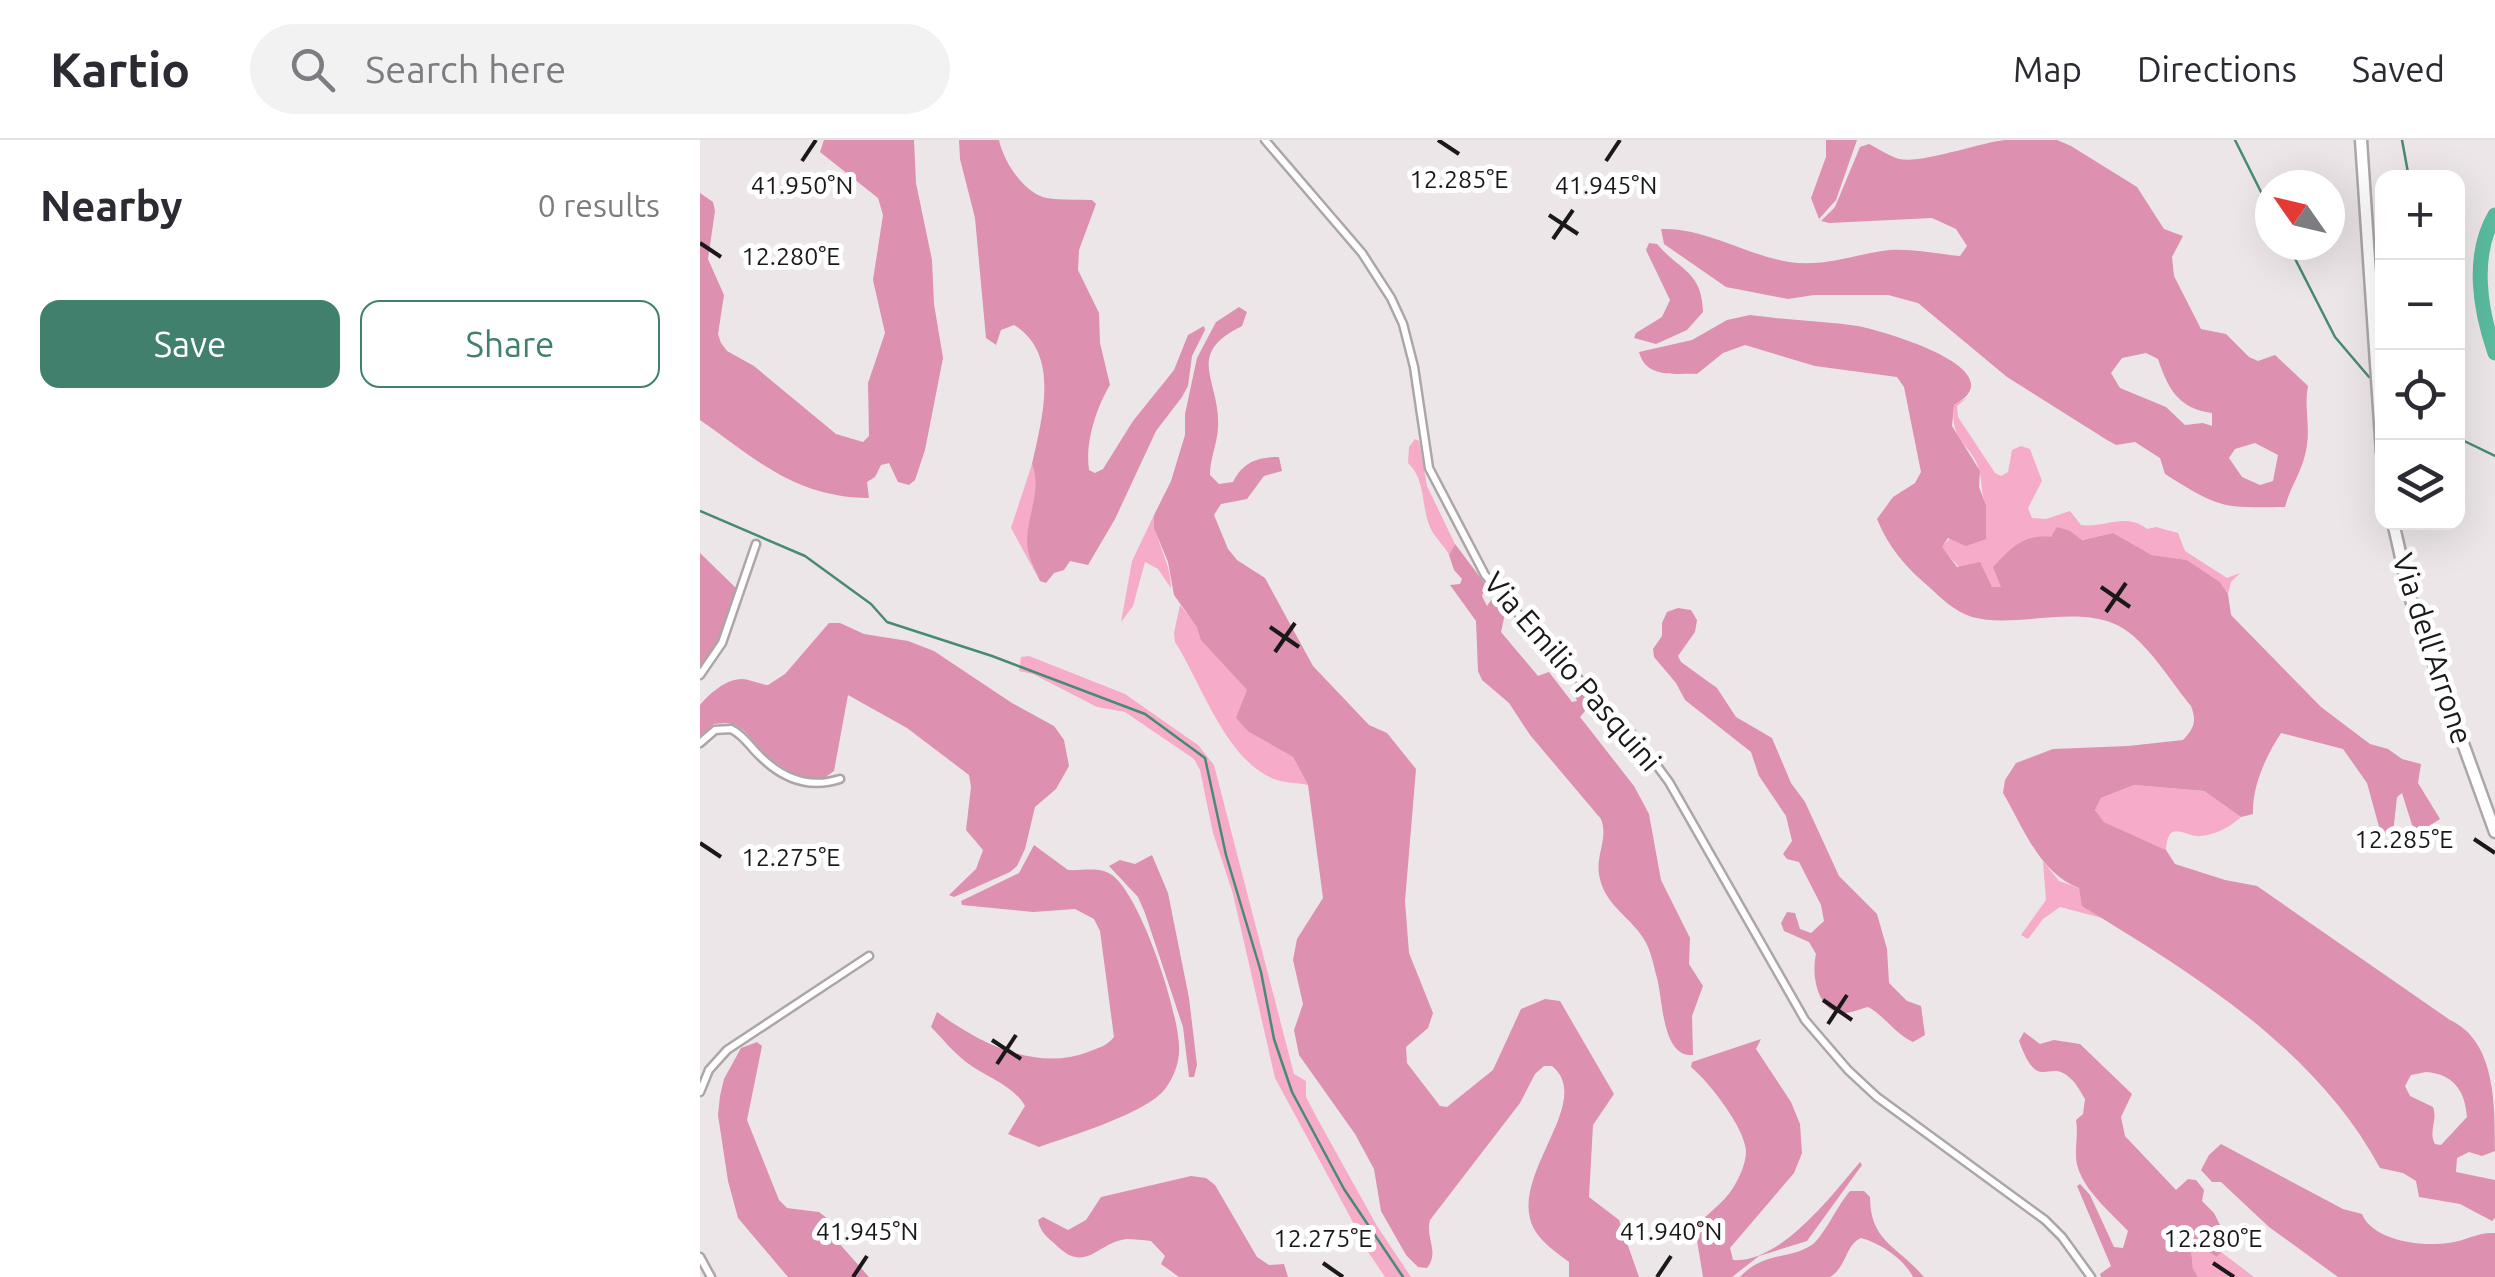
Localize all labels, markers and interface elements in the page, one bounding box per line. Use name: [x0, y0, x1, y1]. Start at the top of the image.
search box: [250, 24, 950, 114]
text: Kartio: [50, 42, 190, 96]
icon: search: [285, 42, 340, 97]
text: Search here: [365, 48, 566, 90]
text: Map: [2013, 49, 2082, 89]
text: Directions: [2137, 49, 2297, 89]
text: Saved: [2352, 49, 2445, 89]
text: 12.285°E: [1410, 165, 1508, 193]
north arrow: [2255, 170, 2345, 260]
map controls: [2375, 170, 2465, 530]
button: +: [2375, 170, 2465, 260]
text: 41.950°N: [751, 171, 853, 199]
text: 41.945°N: [1555, 171, 1657, 199]
text: Nearby: [40, 182, 183, 229]
text: 0 results: [538, 187, 660, 223]
text: 12.280°E: [742, 242, 840, 270]
button: −: [2375, 260, 2465, 350]
button: Save: [40, 300, 340, 388]
button: Share: [360, 300, 660, 388]
button: locate: [2375, 350, 2465, 440]
button: layers: [2375, 440, 2465, 530]
street label: Via dell'Arrone: [2386, 549, 2480, 748]
street label: Via Emilio Pasquini: [1477, 565, 1668, 777]
text: 12.285°E: [2355, 825, 2453, 853]
text: 12.275°E: [742, 843, 840, 871]
text: 41.945°N: [816, 1217, 918, 1245]
text: 41.940°N: [1620, 1217, 1722, 1245]
text: 12.275°E: [1274, 1224, 1372, 1252]
text: 12.280°E: [2164, 1224, 2262, 1252]

